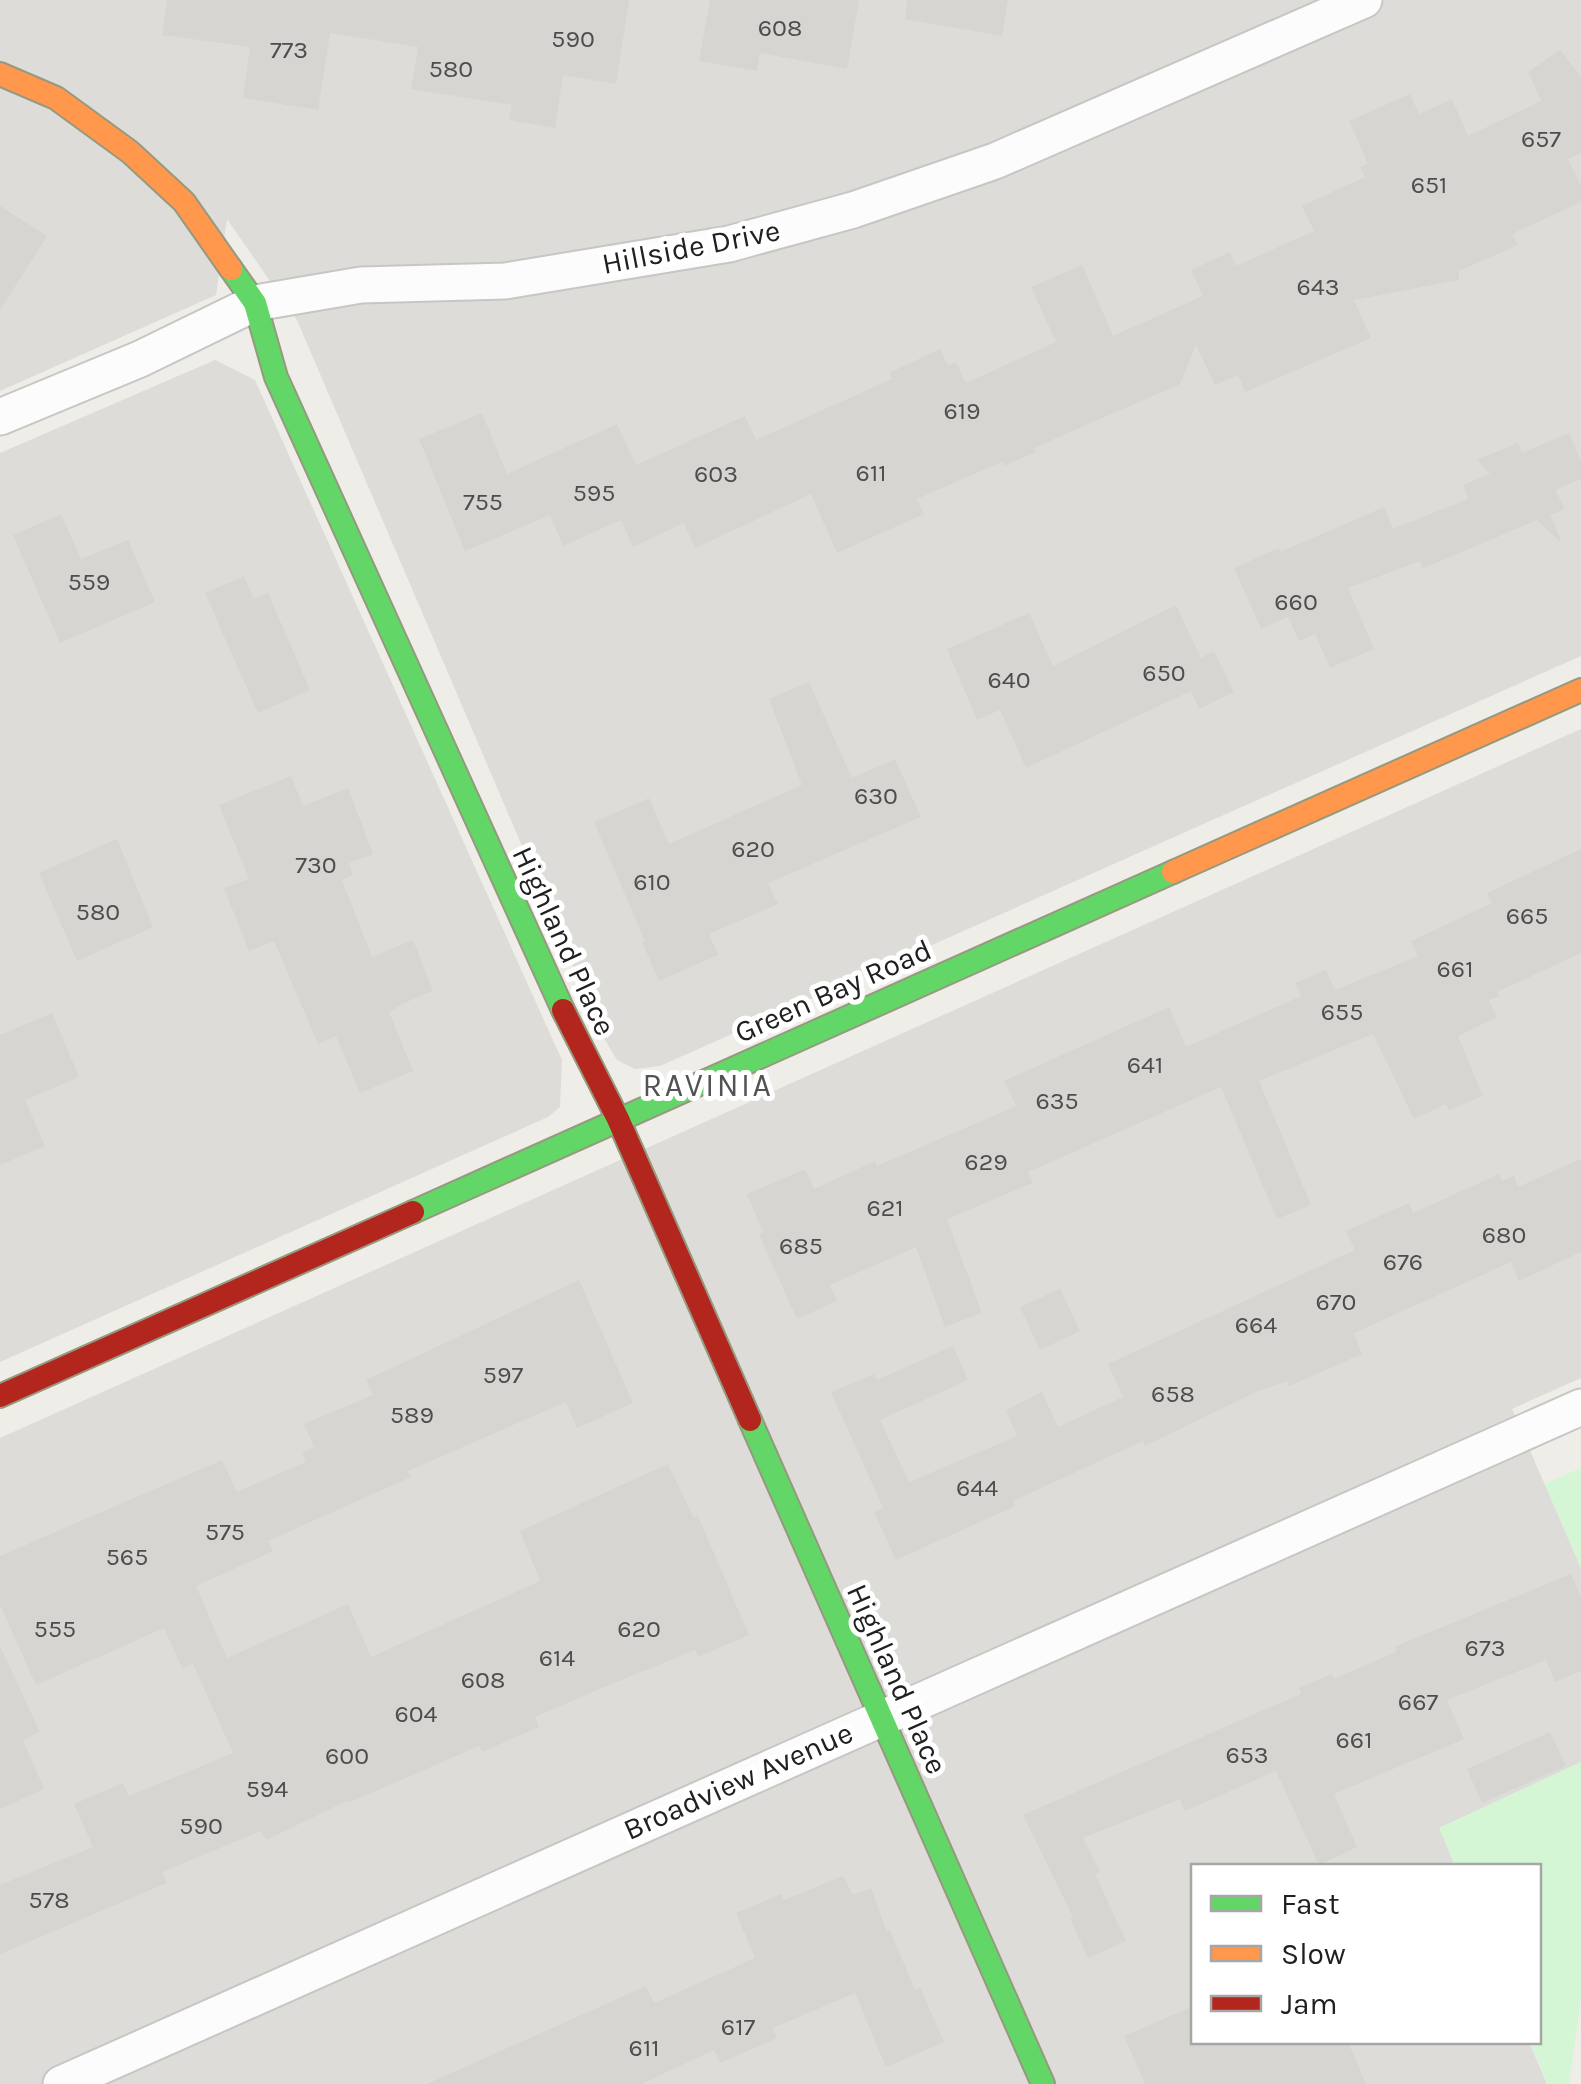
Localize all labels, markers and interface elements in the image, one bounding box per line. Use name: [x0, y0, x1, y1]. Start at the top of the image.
house number: 608: [758, 13, 802, 42]
house number: 590: [551, 24, 595, 53]
house number: 773: [270, 35, 308, 64]
house number: 580: [429, 54, 473, 83]
house number: 657: [1521, 124, 1561, 153]
house number: 651: [1411, 170, 1447, 199]
street label: Hillside Drive: [599, 212, 783, 282]
house number: 643: [1296, 272, 1340, 301]
house number: 619: [943, 396, 981, 425]
house number: 611: [856, 458, 886, 487]
house number: 603: [694, 459, 738, 488]
house number: 595: [573, 478, 615, 507]
house number: 755: [463, 487, 503, 516]
house number: 559: [68, 567, 110, 596]
house number: 660: [1274, 587, 1318, 616]
house number: 650: [1142, 658, 1186, 687]
house number: 640: [987, 665, 1031, 694]
house number: 630: [854, 781, 898, 810]
house number: 620: [731, 834, 775, 863]
street label: Highland Place: [505, 841, 623, 1041]
house number: 730: [295, 850, 337, 879]
house number: 610: [633, 867, 671, 896]
house number: 580: [76, 897, 120, 926]
house number: 665: [1506, 901, 1548, 930]
street label: Green Bay Road: [729, 932, 937, 1050]
house number: 661: [1437, 954, 1473, 983]
house number: 655: [1321, 997, 1363, 1026]
house number: 641: [1127, 1050, 1163, 1079]
district label: RAVINIA: [643, 1067, 773, 1104]
house number: 635: [1035, 1086, 1079, 1115]
house number: 629: [964, 1147, 1008, 1176]
house number: 621: [866, 1193, 904, 1222]
house number: 680: [1482, 1220, 1526, 1249]
house number: 685: [779, 1231, 823, 1260]
house number: 676: [1383, 1247, 1423, 1276]
house number: 670: [1316, 1287, 1356, 1316]
house number: 664: [1235, 1310, 1277, 1339]
house number: 597: [483, 1360, 523, 1389]
house number: 658: [1151, 1379, 1195, 1408]
house number: 589: [390, 1400, 434, 1429]
house number: 644: [956, 1473, 998, 1502]
house number: 575: [205, 1517, 245, 1546]
house number: 565: [106, 1542, 148, 1571]
street label: Highland Place: [839, 1578, 955, 1780]
house number: 555: [34, 1614, 76, 1643]
house number: 620: [617, 1614, 661, 1643]
house number: 673: [1465, 1633, 1505, 1662]
house number: 614: [539, 1643, 575, 1672]
house number: 608: [461, 1665, 505, 1694]
house number: 667: [1398, 1687, 1438, 1716]
house number: 604: [394, 1699, 438, 1728]
street label: Broadview Avenue: [618, 1714, 858, 1848]
house number: 661: [1336, 1725, 1372, 1754]
house number: 653: [1225, 1740, 1269, 1769]
house number: 600: [325, 1741, 369, 1770]
house number: 594: [246, 1774, 288, 1803]
house number: 590: [179, 1811, 223, 1840]
legend: [1191, 1864, 1541, 2044]
house number: 578: [28, 1885, 70, 1914]
text: Fast: [1281, 1886, 1340, 1922]
text: Slow: [1281, 1936, 1346, 1972]
text: Jam: [1281, 1986, 1338, 2022]
house number: 617: [721, 2012, 755, 2041]
house number: 611: [629, 2033, 659, 2062]

